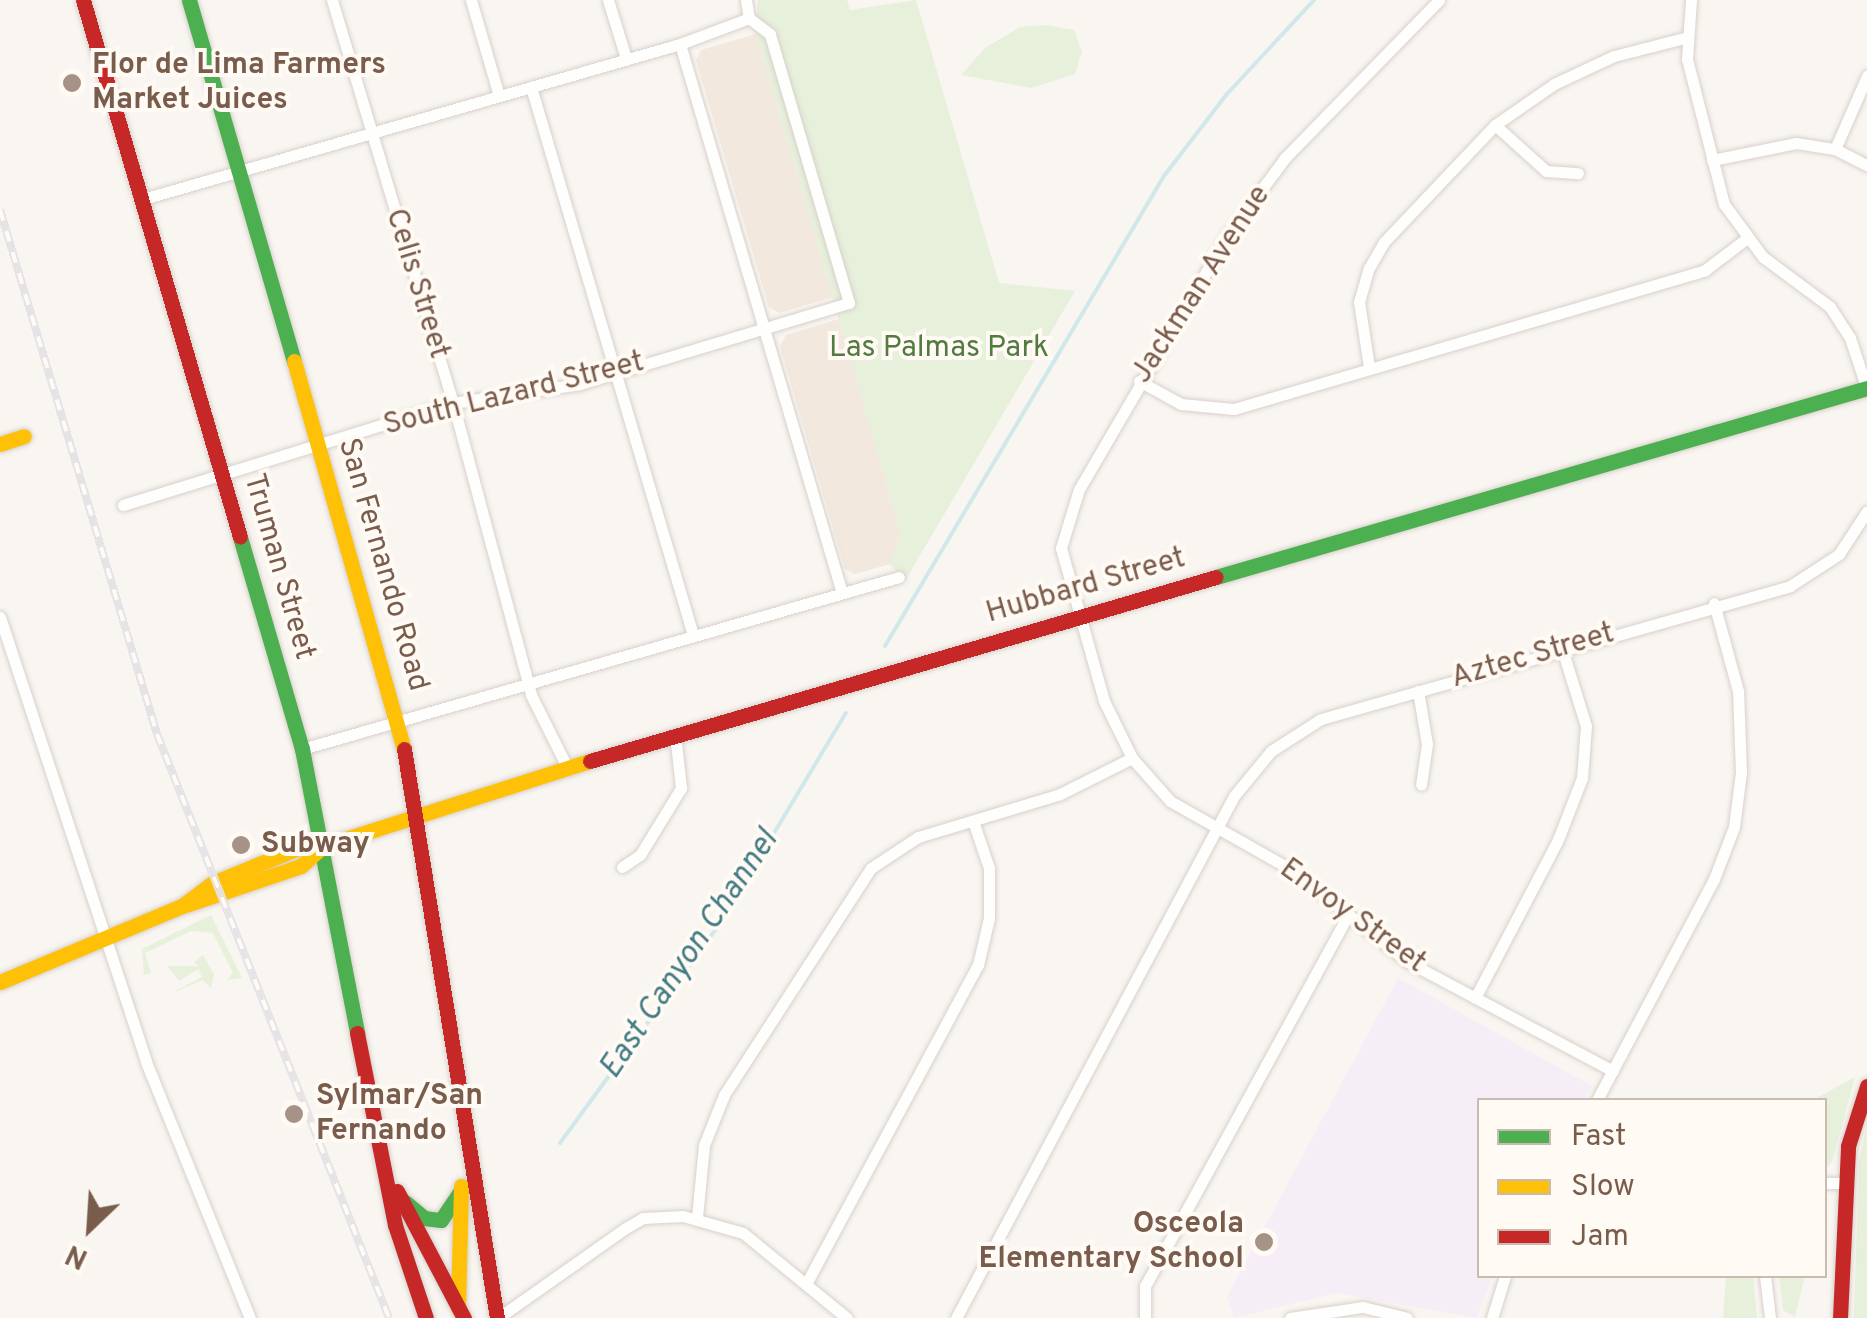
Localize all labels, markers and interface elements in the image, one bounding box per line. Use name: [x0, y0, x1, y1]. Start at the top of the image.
place label: Flor de Lima Farmers Market Juices: [92, 48, 386, 118]
marker: Flor de Lima Farmers Market Juices: [61, 72, 83, 94]
street label: Jackman Avenue: [1124, 179, 1280, 391]
street label: Celis Street: [376, 205, 456, 363]
park label: Las Palmas Park: [829, 331, 1049, 367]
street label: South Lazard Street: [380, 345, 648, 445]
street label: San Fernando Road: [329, 435, 435, 695]
street label: Truman Street: [234, 470, 322, 664]
street label: Hubbard Street: [982, 541, 1190, 633]
street label: Aztec Street: [1447, 617, 1619, 697]
water label: East Canyon Channel: [593, 823, 787, 1087]
place label: Subway: [261, 827, 370, 863]
marker: Subway: [230, 834, 252, 856]
street label: Envoy Street: [1272, 852, 1432, 982]
place label: Sylmar/San Fernando: [316, 1079, 483, 1150]
legend: [1477, 1098, 1827, 1278]
marker: Sylmar/San Fernando: [281, 1101, 307, 1127]
text: Fast: [1571, 1119, 1626, 1156]
text: Slow: [1571, 1169, 1635, 1206]
north arrow: [40, 1178, 140, 1278]
place label: Osceola Elementary School: [978, 1207, 1244, 1278]
text: Jam: [1571, 1219, 1629, 1256]
marker: Osceola Elementary School: [1253, 1231, 1275, 1253]
text: N: [61, 1235, 94, 1276]

